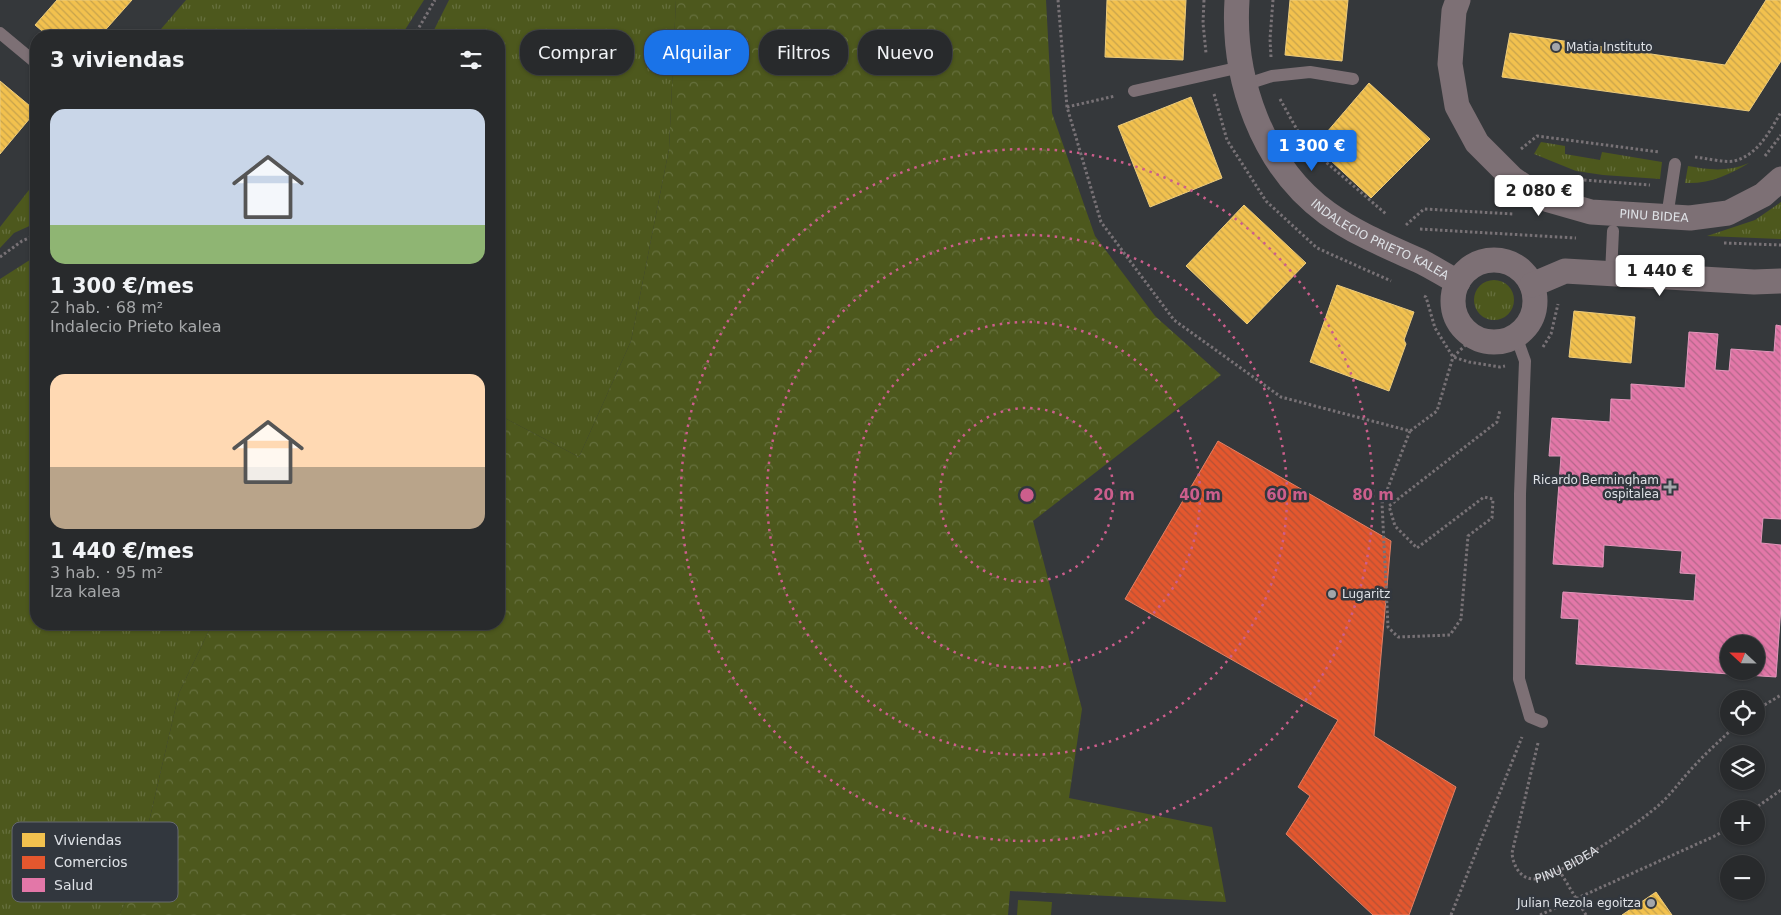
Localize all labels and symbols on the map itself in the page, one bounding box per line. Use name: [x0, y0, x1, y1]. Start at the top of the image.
place label: Matia Instituto: [1566, 40, 1653, 54]
marker: Matia Instituto: [1550, 41, 1562, 53]
pin: 1 300 €: [1266, 130, 1358, 172]
pin: 2 080 €: [1493, 174, 1585, 217]
street label: INDALECIO PRIETO KALEA: [1308, 196, 1452, 283]
street label: PINU BIDEA: [1619, 207, 1690, 225]
pin: 1 440 €: [1614, 254, 1706, 297]
place label: Ricardo Bermingham ospitalea: [1533, 473, 1659, 501]
marker: Ricardo Bermingham ospitalea: [1663, 480, 1677, 494]
centre of rings: [1018, 486, 1036, 504]
text: 20 m: [1093, 486, 1135, 504]
text: 40 m: [1179, 486, 1221, 504]
text: 60 m: [1266, 486, 1308, 504]
text: 80 m: [1352, 486, 1394, 504]
place label: Lugaritz: [1342, 587, 1390, 601]
marker: Lugaritz: [1326, 588, 1338, 600]
north arrow: [1720, 635, 1765, 680]
legend: [12, 822, 178, 902]
text: Viviendas: [54, 832, 122, 848]
street label: PINU BIDEA: [1533, 843, 1601, 886]
text: Comercios: [54, 854, 128, 870]
text: Salud: [54, 877, 93, 893]
place label: Julian Rezola egoitza: [1516, 896, 1641, 910]
marker: Julian Rezola egoitza: [1645, 897, 1657, 909]

